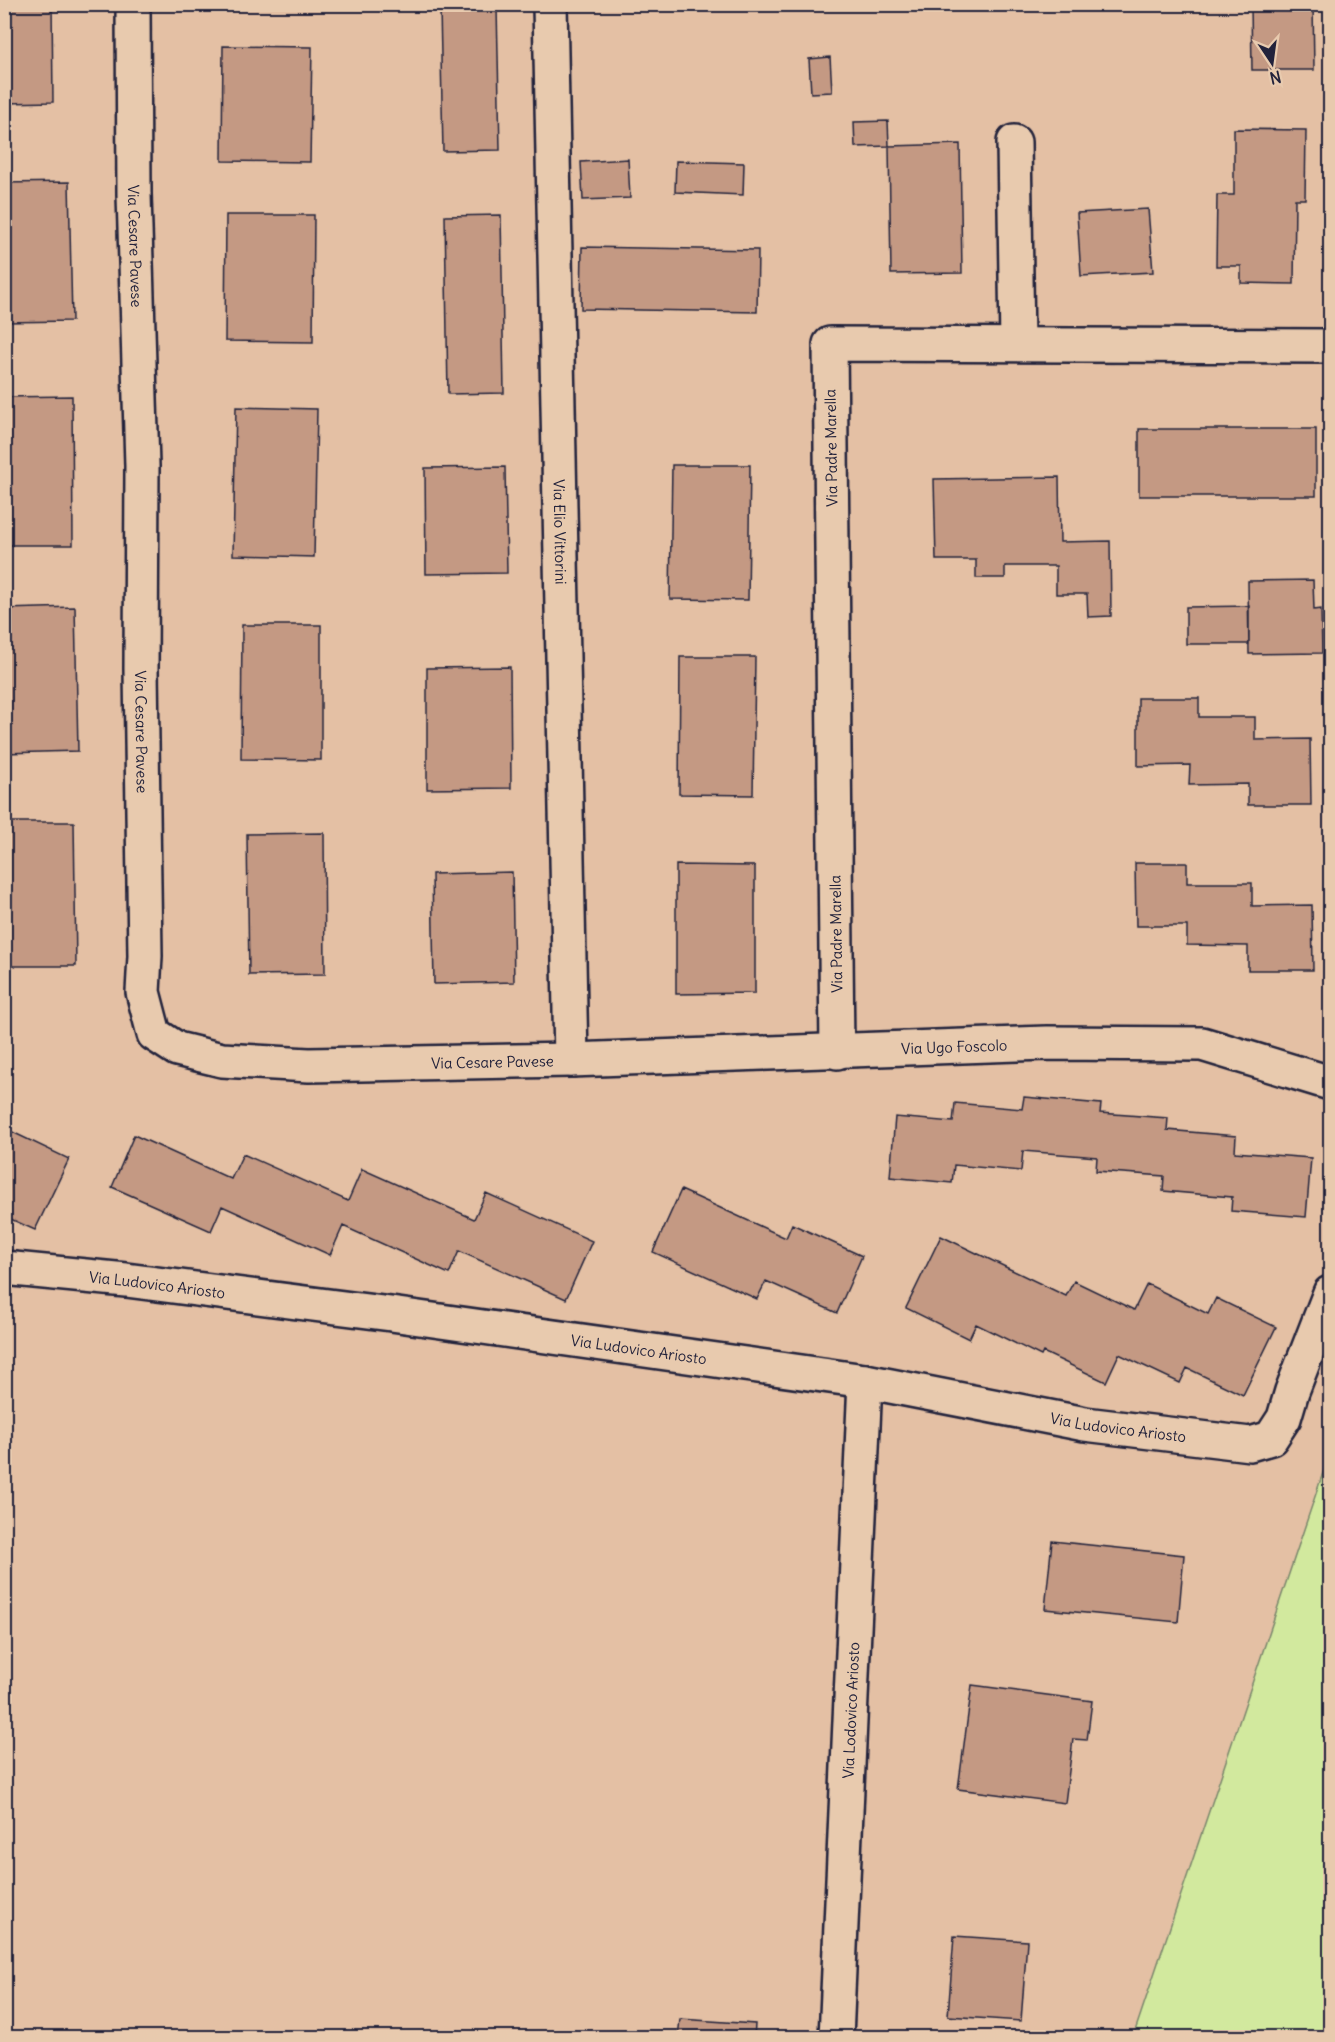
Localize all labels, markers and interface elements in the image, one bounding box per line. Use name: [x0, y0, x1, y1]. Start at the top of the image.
north arrow: [1242, 33, 1302, 93]
text: N: [1268, 67, 1283, 89]
street label: Via Cesare Pavese: [124, 185, 147, 308]
street label: Via Padre Marella: [820, 388, 842, 507]
street label: Via Elio Vittorini: [550, 479, 571, 585]
street label: Via Cesare Pavese: [132, 670, 152, 793]
street label: Via Padre Marella: [825, 874, 847, 993]
street label: Via Ugo Foscolo: [901, 1035, 1008, 1058]
street label: Via Cesare Pavese: [431, 1051, 554, 1072]
street label: Via Ludovico Ariosto: [88, 1267, 226, 1302]
street label: Via Ludovico Ariosto: [570, 1330, 708, 1368]
street label: Via Ludovico Ariosto: [1049, 1408, 1187, 1446]
street label: Via Lodovico Ariosto: [838, 1642, 863, 1779]

